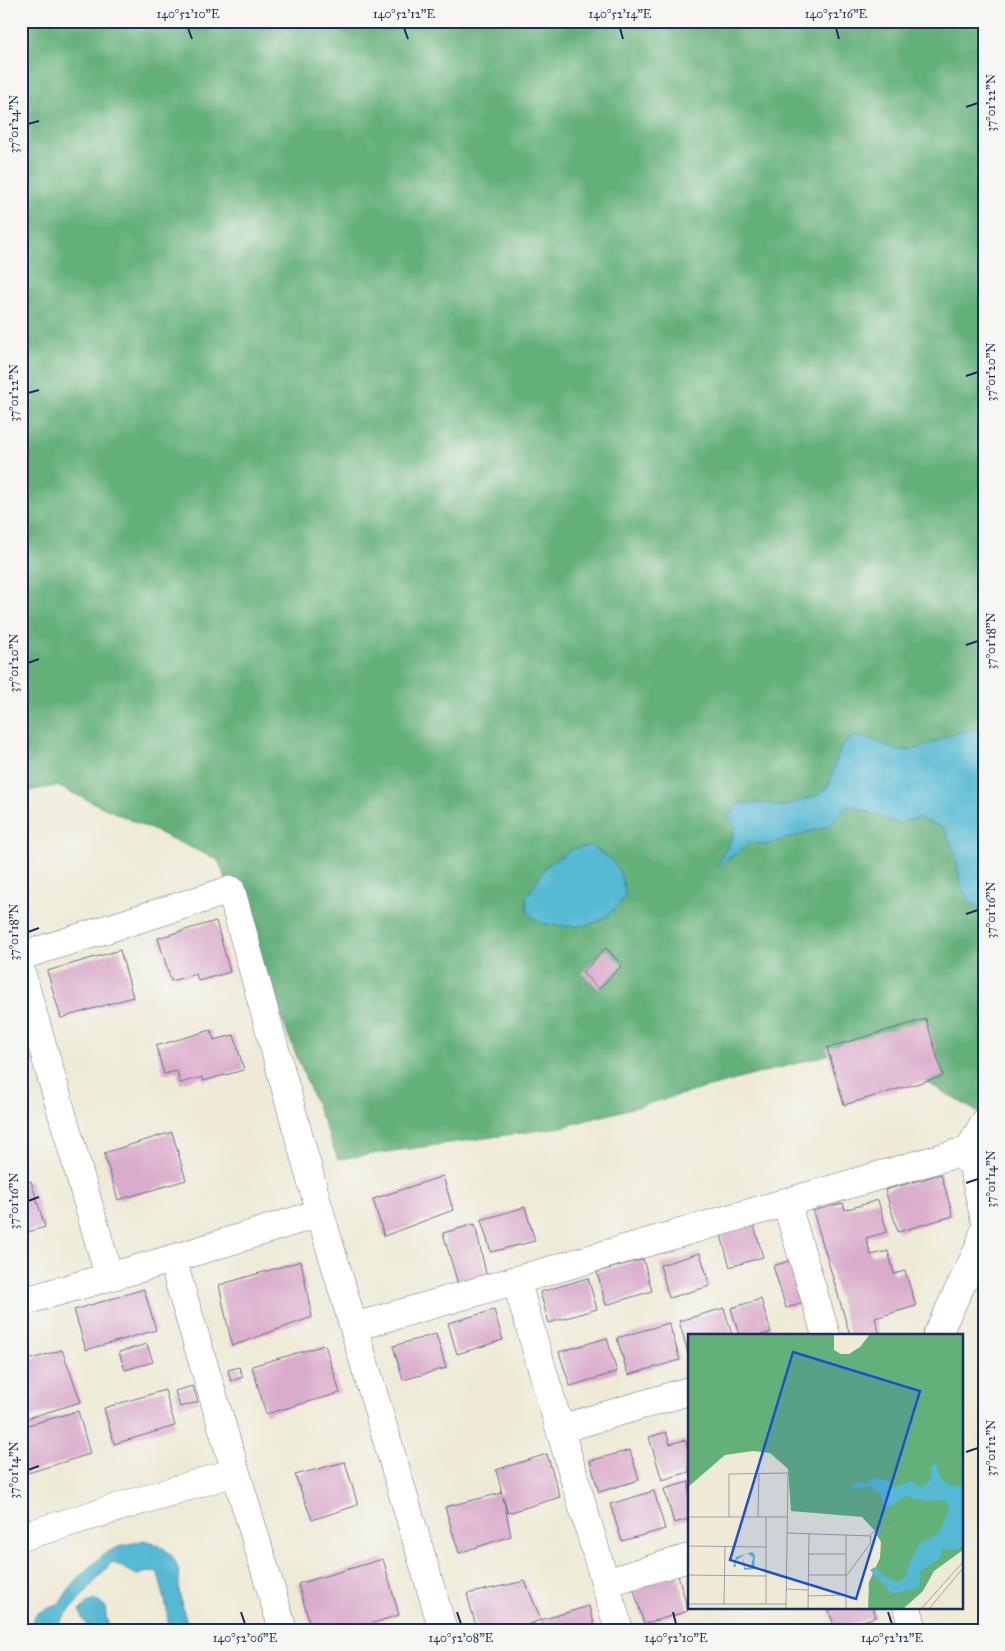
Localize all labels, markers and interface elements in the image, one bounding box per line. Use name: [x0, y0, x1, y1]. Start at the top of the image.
text: 140°52'10"E: [156, 7, 220, 21]
text: 140°52'12"E: [373, 7, 435, 21]
text: 140°52'14"E: [589, 7, 652, 21]
text: 140°52'16"E: [805, 7, 868, 21]
text: 37°01'22"N: [984, 74, 998, 132]
text: 37°01'24"N: [7, 95, 21, 153]
text: 37°01'20"N: [984, 343, 998, 401]
text: 37°01'22"N: [7, 364, 21, 422]
text: 37°01'18"N: [984, 612, 998, 670]
text: 37°01'20"N: [7, 634, 21, 692]
text: 37°01'16"N: [984, 882, 998, 938]
text: 37°01'18"N: [7, 903, 21, 961]
text: 37°01'14"N: [984, 1150, 998, 1208]
text: 37°01'16"N: [7, 1173, 21, 1229]
inset map: [688, 1334, 962, 1608]
text: 37°01'12"N: [984, 1420, 998, 1476]
text: 37°01'14"N: [7, 1441, 21, 1499]
text: 140°52'06"E: [213, 1631, 278, 1645]
text: 140°52'08"E: [429, 1631, 494, 1645]
text: 140°52'10"E: [644, 1631, 708, 1645]
text: 140°52'12"E: [861, 1631, 923, 1645]

